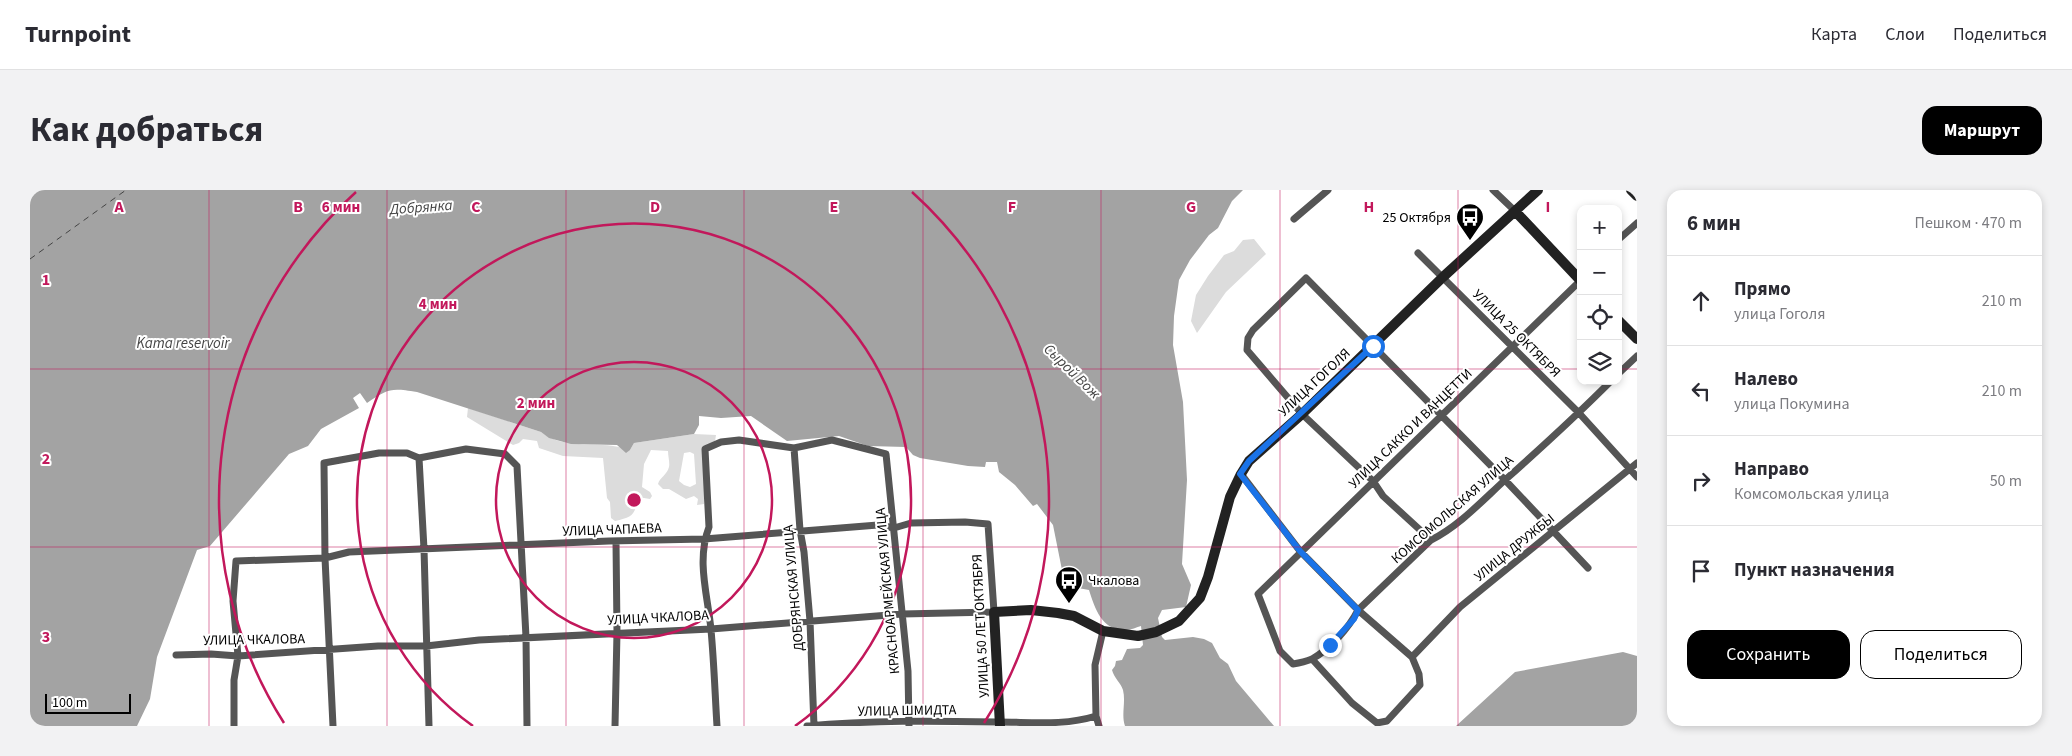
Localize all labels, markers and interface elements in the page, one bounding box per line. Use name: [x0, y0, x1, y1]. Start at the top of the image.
text: Turnpoint: [25, 17, 131, 52]
text: Карта: [1811, 22, 1857, 47]
text: Слои: [1885, 22, 1925, 47]
text: Поделиться: [1953, 22, 2047, 47]
text: Как добраться: [30, 105, 263, 155]
button: Маршрут: [1922, 106, 2042, 155]
water label: Добрянка: [388, 195, 453, 220]
text: A: [113, 196, 124, 218]
text: B: [293, 196, 303, 218]
text: C: [471, 196, 481, 218]
text: D: [650, 196, 660, 218]
text: E: [830, 196, 838, 218]
text: F: [1008, 196, 1016, 218]
text: G: [1186, 196, 1196, 218]
text: H: [1364, 196, 1374, 218]
text: I: [1546, 196, 1550, 218]
text: 6 мин: [322, 197, 360, 218]
bus stop icon: 25 Октября: [1455, 202, 1485, 241]
map controls: [1577, 205, 1622, 385]
button: +: [1577, 205, 1622, 250]
place label: 25 Октября: [1383, 208, 1451, 228]
text: 6 мин: [1687, 208, 1741, 238]
text: Пешком · 470 m: [1915, 212, 2022, 234]
button: −: [1577, 250, 1622, 295]
text: 1: [42, 269, 50, 291]
text: Прямо: [1734, 276, 1791, 303]
street label: УЛИЦА 25 ОКТЯБРЯ: [1468, 285, 1565, 382]
icon: ahead: [1687, 287, 1715, 315]
text: 210 m: [1982, 290, 2022, 312]
text: 4 мин: [419, 294, 457, 315]
button: locate: [1577, 295, 1622, 340]
text: улица Гоголя: [1734, 303, 1825, 325]
water label: Kama reservoir: [137, 333, 230, 354]
route start: [1362, 335, 1385, 358]
water label: Сырой Вож: [1039, 339, 1105, 404]
button: layers: [1577, 340, 1622, 385]
street label: УЛИЦА ГОГОЛЯ: [1274, 344, 1355, 421]
street label: УЛИЦА САККО И ВАНЦЕТТИ: [1344, 364, 1477, 493]
text: Налево: [1734, 366, 1798, 393]
icon: left: [1687, 377, 1715, 405]
text: 210 m: [1982, 380, 2022, 402]
text: 2 мин: [517, 393, 555, 414]
text: улица Покумина: [1734, 393, 1850, 415]
text: 2: [42, 448, 50, 470]
street label: КОМСОМОЛЬСКАЯ УЛИЦА: [1387, 451, 1518, 569]
text: Направо: [1734, 456, 1809, 483]
icon: right: [1687, 467, 1715, 495]
text: 50 m: [1990, 470, 2022, 492]
text: Комсомольская улица: [1734, 483, 1889, 505]
centre of rings: [625, 491, 643, 509]
street label: КРАСНОАРМЕЙСКАЯ УЛИЦА: [871, 506, 905, 675]
street label: УЛИЦА ДРУЖБЫ: [1470, 509, 1559, 587]
street label: УЛИЦА ЧАПАЕВА: [562, 518, 663, 542]
street label: ДОБРЯНСКАЯ УЛИЦА: [778, 523, 809, 652]
street label: УЛИЦА 50 ЛЕТ ОКТЯБРЯ: [967, 554, 995, 698]
icon: arrive: [1687, 557, 1715, 585]
text: Пункт назначения: [1734, 557, 1895, 584]
bus stop icon: Чкалова: [1054, 565, 1084, 604]
place label: Чкалова: [1088, 571, 1139, 591]
street label: УЛИЦА ЧКАЛОВА: [607, 605, 710, 631]
text: 3: [42, 626, 50, 648]
street label: УЛИЦА ЧКАЛОВА: [203, 629, 306, 651]
button: Сохранить: [1687, 630, 1850, 679]
button: Поделиться: [1860, 630, 2022, 679]
route end: [1319, 634, 1342, 657]
scale bar: [45, 691, 131, 714]
text: 100 m: [52, 693, 87, 713]
street label: УЛИЦА ШМИДТА: [858, 700, 957, 722]

